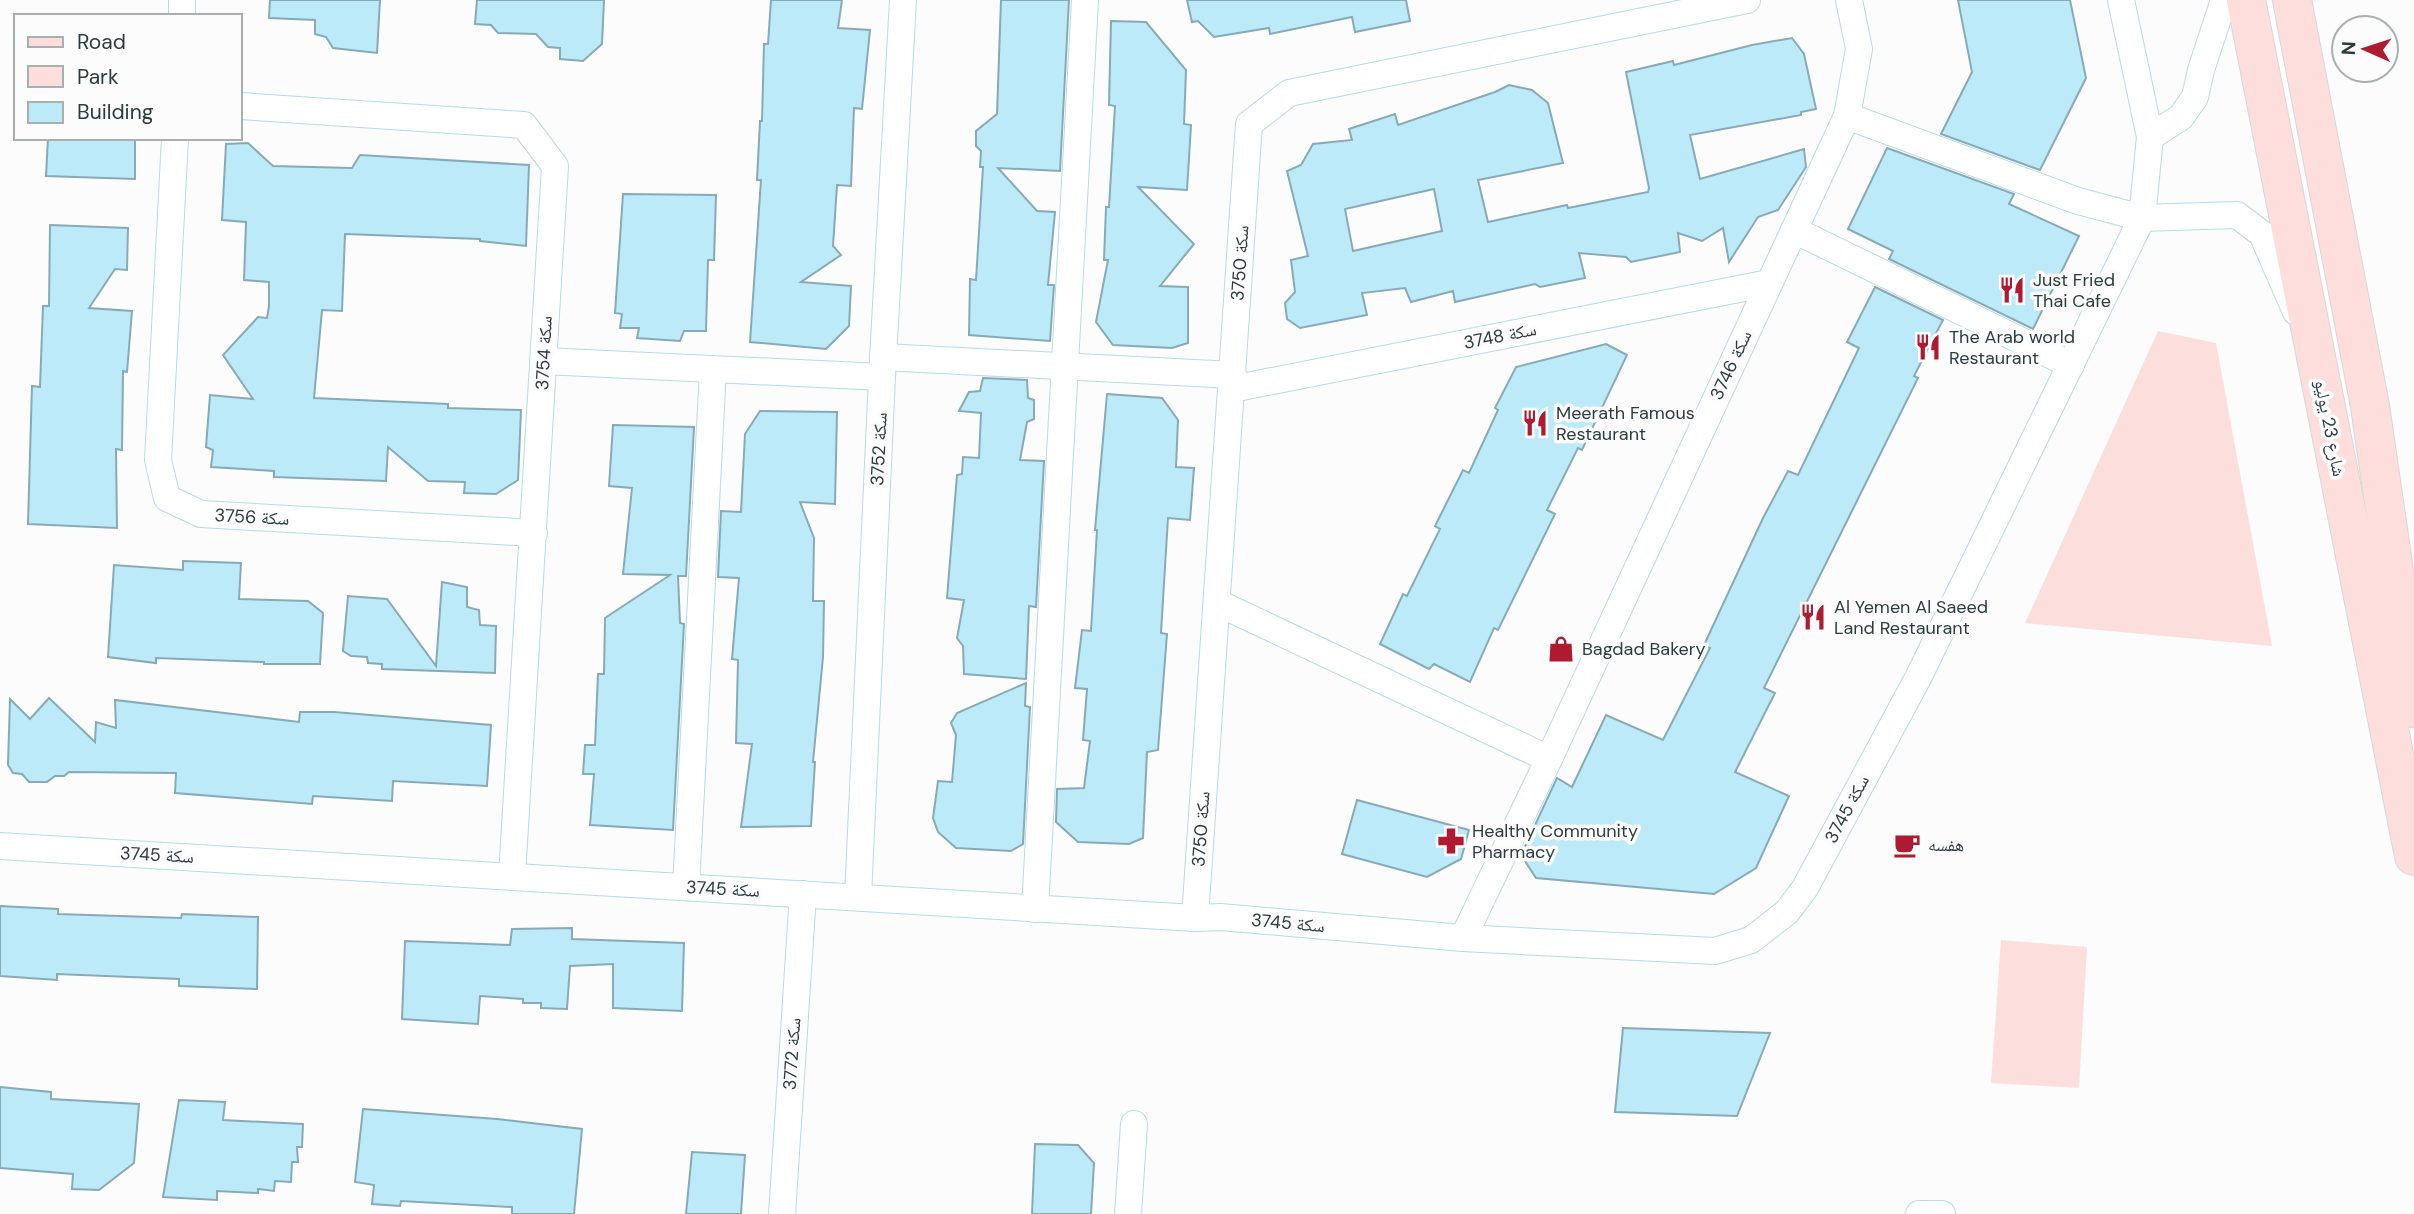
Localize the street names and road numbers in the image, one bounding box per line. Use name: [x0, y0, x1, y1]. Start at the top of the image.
street label: سكة 3750: [1225, 224, 1255, 302]
street label: سكة 3754: [530, 315, 558, 391]
street label: سكة 3748: [1461, 317, 1539, 355]
street label: سكة 3746: [1704, 326, 1758, 404]
street label: شارع 23 يوليو: [2309, 378, 2351, 478]
street label: سكة 3752: [865, 412, 893, 486]
street label: سكة 3756: [214, 503, 290, 531]
street label: سكة 3745: [1819, 771, 1875, 847]
street label: سكة 3750: [1186, 790, 1216, 868]
street label: سكة 3745: [120, 841, 194, 869]
street label: سكة 3745: [686, 875, 760, 903]
street label: سكة 3745: [1250, 908, 1326, 938]
street label: سكة 3772: [778, 1017, 806, 1091]

